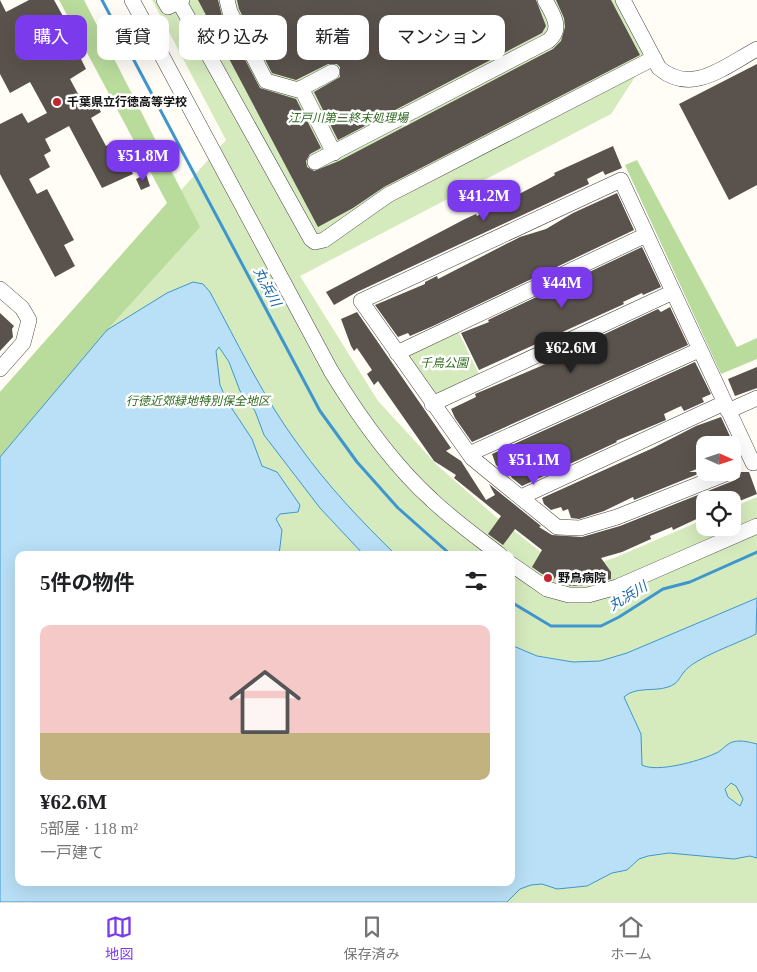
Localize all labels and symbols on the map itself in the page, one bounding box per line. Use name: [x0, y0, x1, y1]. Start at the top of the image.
place label: 千葉県立行徳高等学校: [67, 95, 187, 109]
marker: 千葉県立行徳高等学校: [51, 96, 63, 108]
park label: 江戸川第二終末処理場: [288, 111, 410, 125]
pin: ¥51.8M: [102, 140, 184, 182]
pin: ¥41.2M: [443, 180, 525, 222]
water label: 丸浜川: [251, 265, 284, 311]
pin: ¥44M: [532, 266, 592, 309]
pin: ¥62.6M: [530, 332, 612, 374]
park label: 千鳥公園: [420, 356, 470, 370]
park label: 行徳近郊緑地特別保全地区: [126, 394, 272, 408]
north arrow: [696, 436, 741, 481]
pin: ¥51.1M: [493, 444, 575, 486]
place label: 野鳥病院: [558, 571, 606, 585]
marker: 野鳥病院: [542, 572, 554, 584]
water label: 丸浜川: [606, 578, 652, 613]

